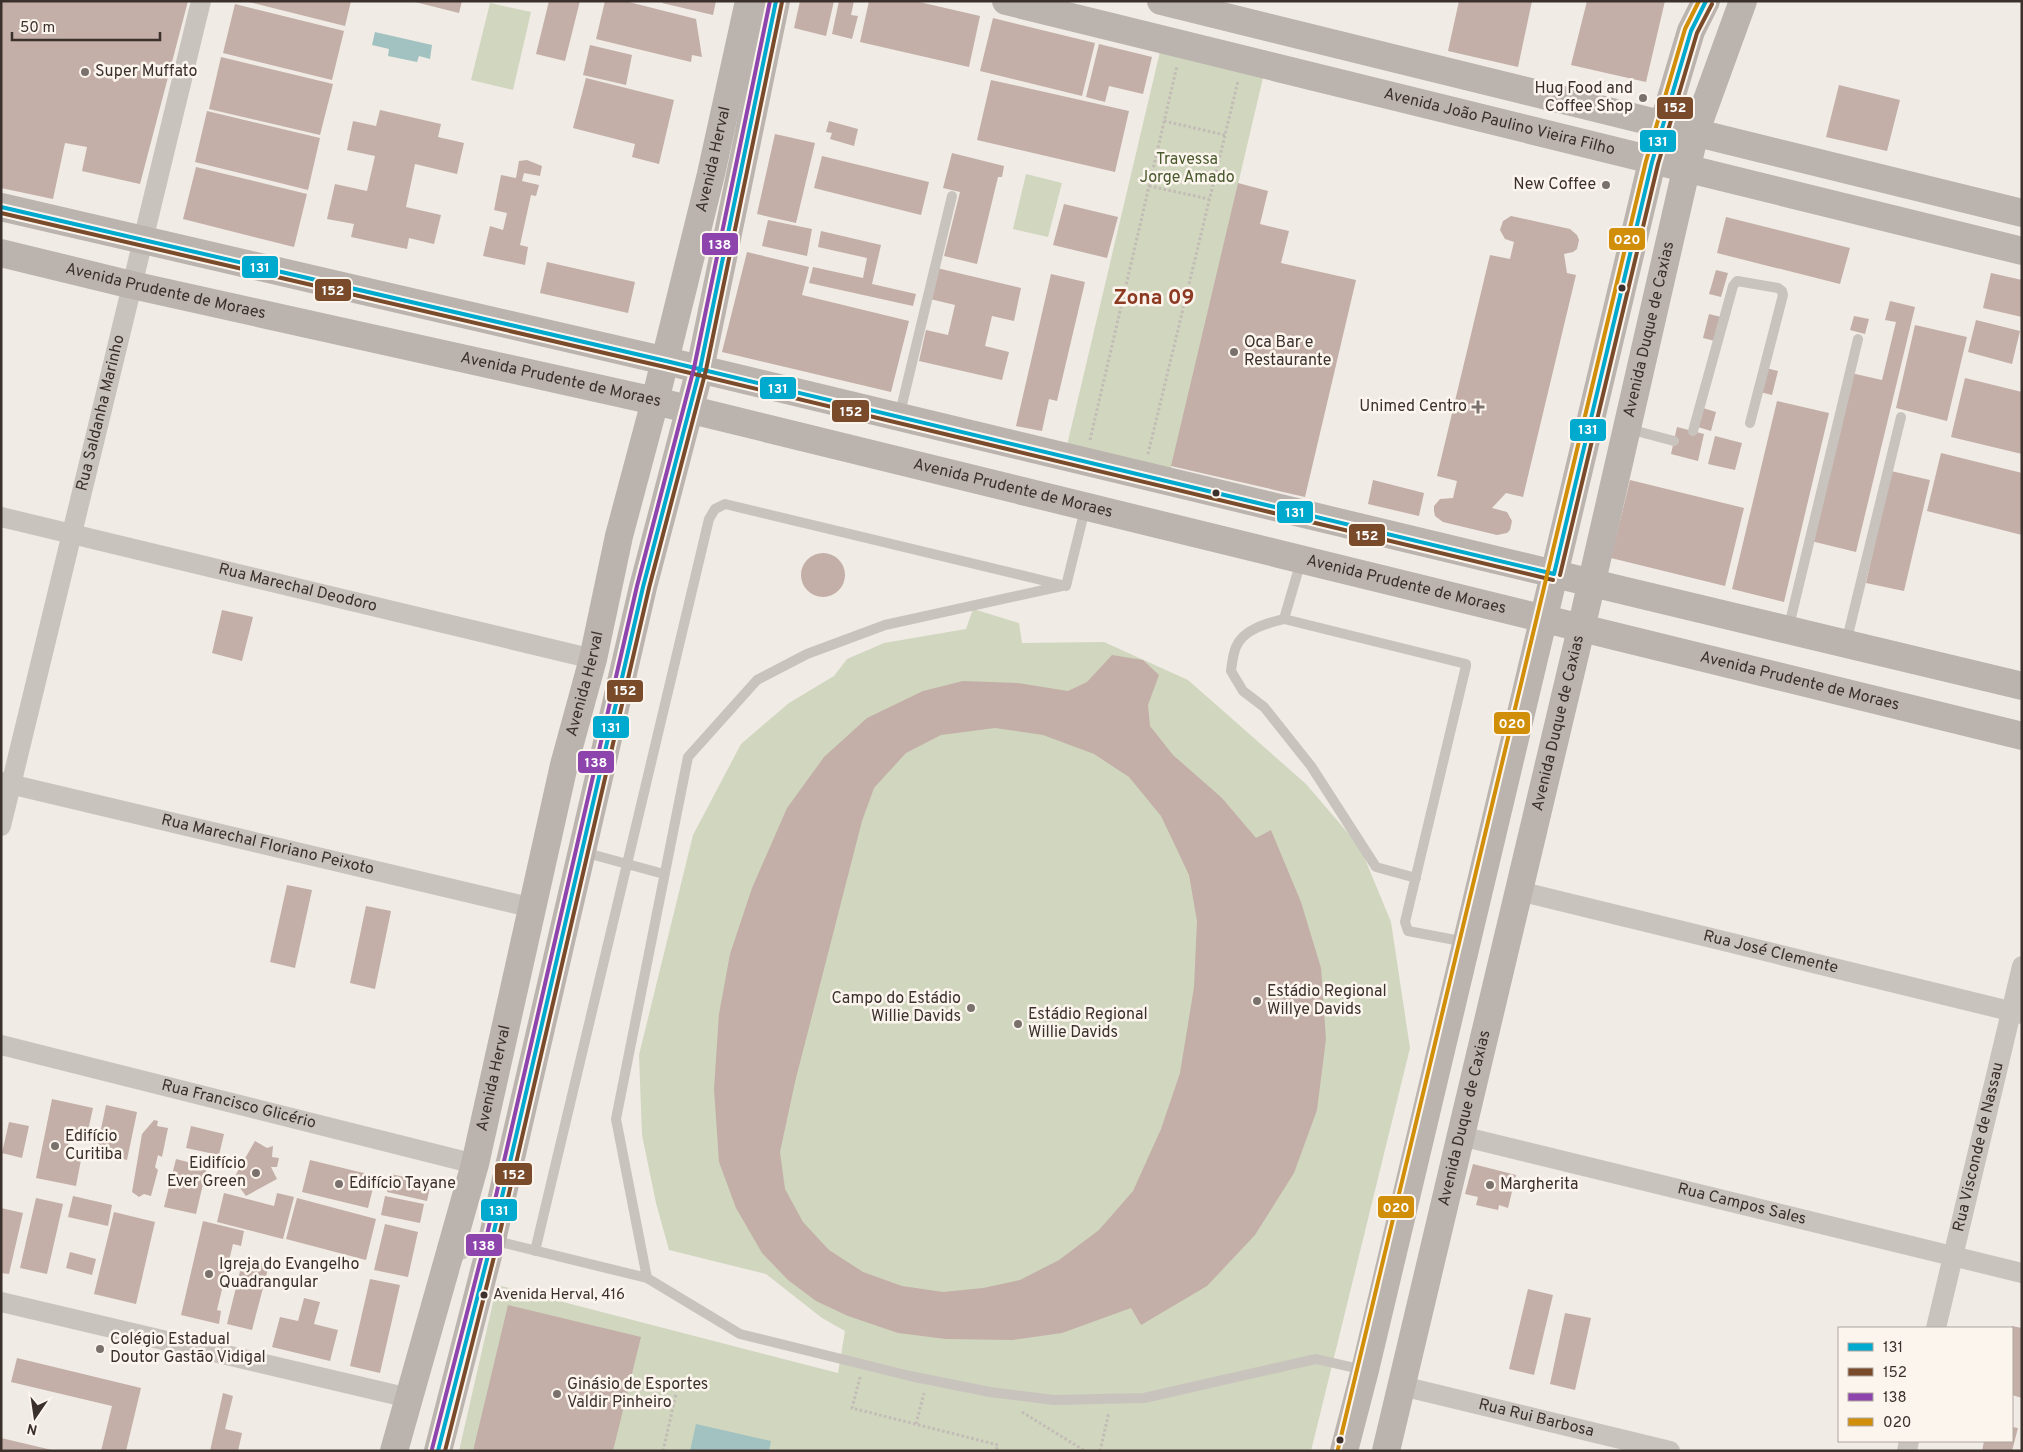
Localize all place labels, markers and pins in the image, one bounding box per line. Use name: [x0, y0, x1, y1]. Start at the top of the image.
place label: Super Muffato: [95, 62, 197, 82]
marker: Super Muffato: [79, 66, 91, 78]
place label: Hug Food and Coffee Shop: [1534, 79, 1633, 117]
marker: Hug Food and Coffee Shop: [1637, 92, 1649, 104]
place label: New Coffee: [1513, 175, 1596, 195]
marker: New Coffee: [1600, 179, 1612, 191]
unlabelled marker: [1617, 283, 1627, 293]
place label: Oca Bar e Restaurante: [1244, 333, 1331, 371]
marker: Oca Bar e Restaurante: [1228, 346, 1240, 358]
place label: Unimed Centro: [1359, 397, 1467, 417]
marker: Unimed Centro: [1471, 400, 1485, 414]
unlabelled marker: [1211, 488, 1221, 498]
place label: Estádio Regional Willye Davids: [1267, 982, 1387, 1020]
place label: Campo do Estádio Willie Davids: [832, 989, 961, 1027]
marker: Estádio Regional Willye Davids: [1251, 995, 1263, 1007]
marker: Campo do Estádio Willie Davids: [965, 1002, 977, 1014]
place label: Estádio Regional Willie Davids: [1028, 1005, 1148, 1043]
marker: Estádio Regional Willie Davids: [1012, 1018, 1024, 1030]
place label: Edifício Curitiba: [65, 1127, 122, 1165]
marker: Edifício Curitiba: [49, 1140, 61, 1152]
place label: Eidifício Ever Green: [167, 1154, 246, 1192]
marker: Eidifício Ever Green: [250, 1167, 262, 1179]
place label: Edifício Tayane: [349, 1174, 456, 1194]
place label: Margherita: [1500, 1175, 1578, 1195]
marker: Edifício Tayane: [333, 1178, 345, 1190]
marker: Margherita: [1484, 1179, 1496, 1191]
place label: Igreja do Evangelho Quadrangular: [219, 1255, 359, 1293]
marker: Igreja do Evangelho Quadrangular: [203, 1268, 215, 1280]
place label: Avenida Herval, 416: [493, 1286, 625, 1305]
marker: Avenida Herval, 416: [479, 1290, 489, 1300]
place label: Colégio Estadual Doutor Gastão Vidigal: [110, 1330, 266, 1368]
marker: Colégio Estadual Doutor Gastão Vidigal: [94, 1343, 106, 1355]
place label: Ginásio de Esportes Valdir Pinheiro: [567, 1375, 708, 1413]
marker: Ginásio de Esportes Valdir Pinheiro: [551, 1388, 563, 1400]
unlabelled marker: [1335, 1435, 1345, 1445]

